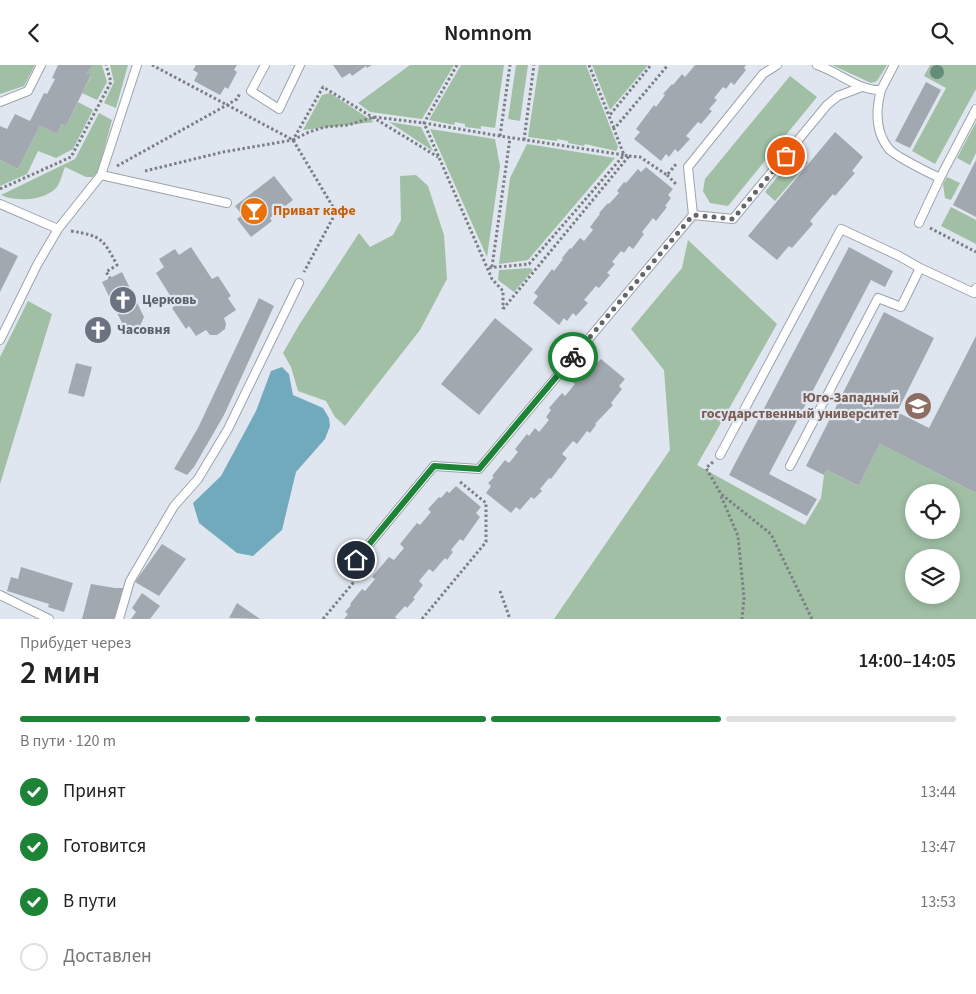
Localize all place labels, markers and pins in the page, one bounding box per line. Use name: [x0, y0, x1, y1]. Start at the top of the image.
pin: [765, 135, 807, 177]
bar icon: Приват кафе: [239, 196, 269, 226]
place label: Приват кафе: [273, 201, 356, 221]
church icon: Церковь: [108, 285, 138, 315]
place label: Церковь: [142, 290, 197, 310]
church icon: Часовня: [83, 315, 113, 345]
place label: Часовня: [117, 320, 170, 340]
place label: Юго-Западный государственный университет: [701, 388, 899, 424]
school or university icon: Юго-Западный государственный университет: [903, 391, 933, 421]
pin: [335, 539, 377, 581]

